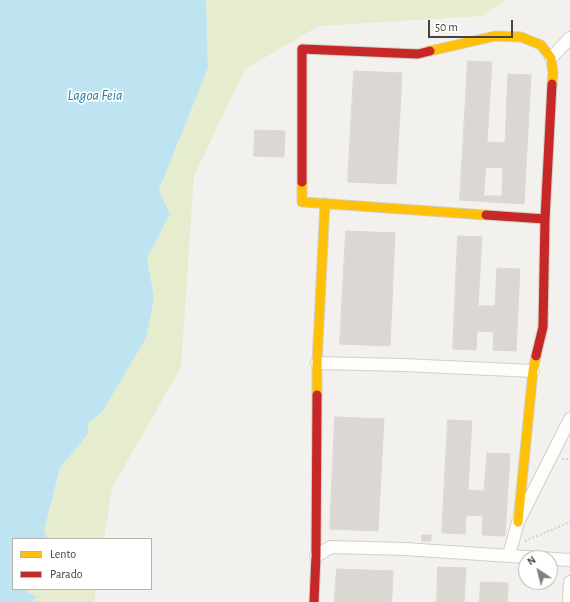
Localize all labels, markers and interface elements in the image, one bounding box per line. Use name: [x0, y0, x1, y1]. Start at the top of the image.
scale bar: [430, 12, 515, 38]
text: 50 m: [435, 21, 458, 33]
water label: Lagoa Feia: [67, 86, 123, 104]
legend: [12, 538, 152, 590]
text: Lento: [50, 548, 76, 560]
north arrow: [518, 550, 558, 590]
text: N: [525, 554, 538, 567]
text: Parado: [50, 568, 83, 580]

